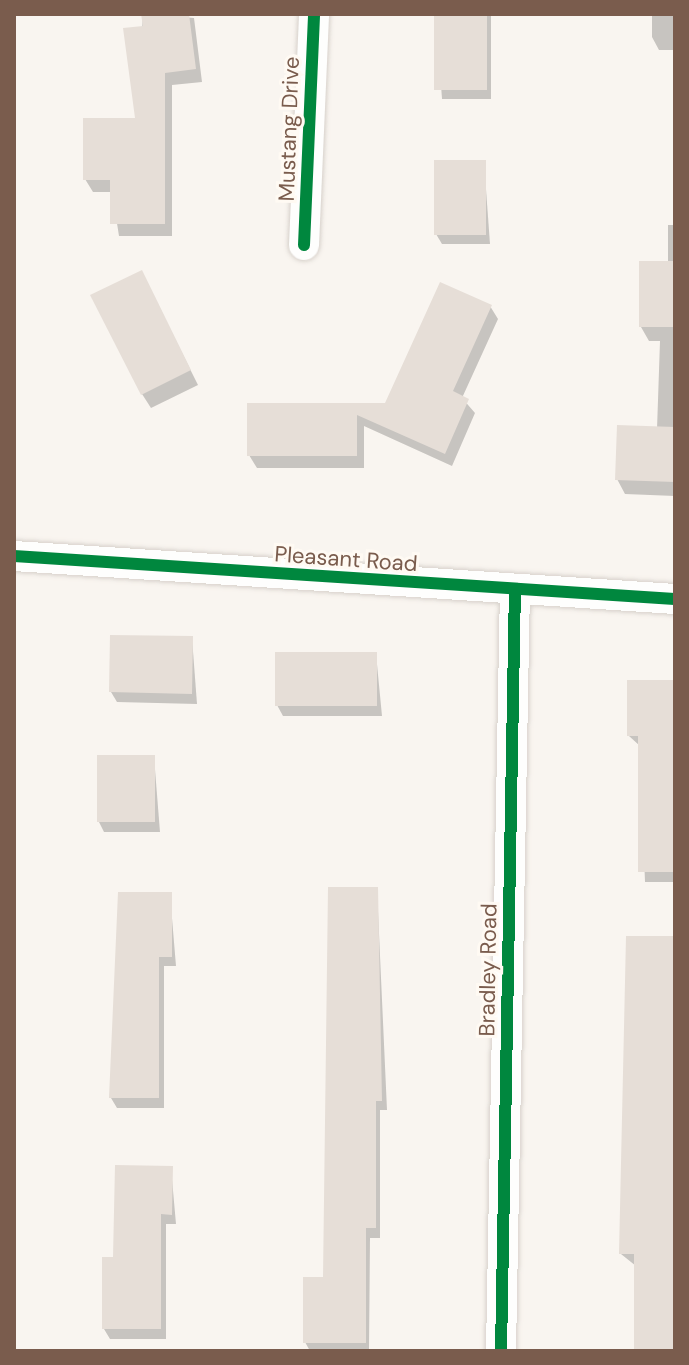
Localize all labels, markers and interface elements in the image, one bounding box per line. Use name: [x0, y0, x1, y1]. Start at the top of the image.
street label: Mustang Drive: [273, 56, 305, 202]
street label: Pleasant Road: [274, 541, 418, 577]
street label: Bradley Road: [474, 903, 502, 1037]

